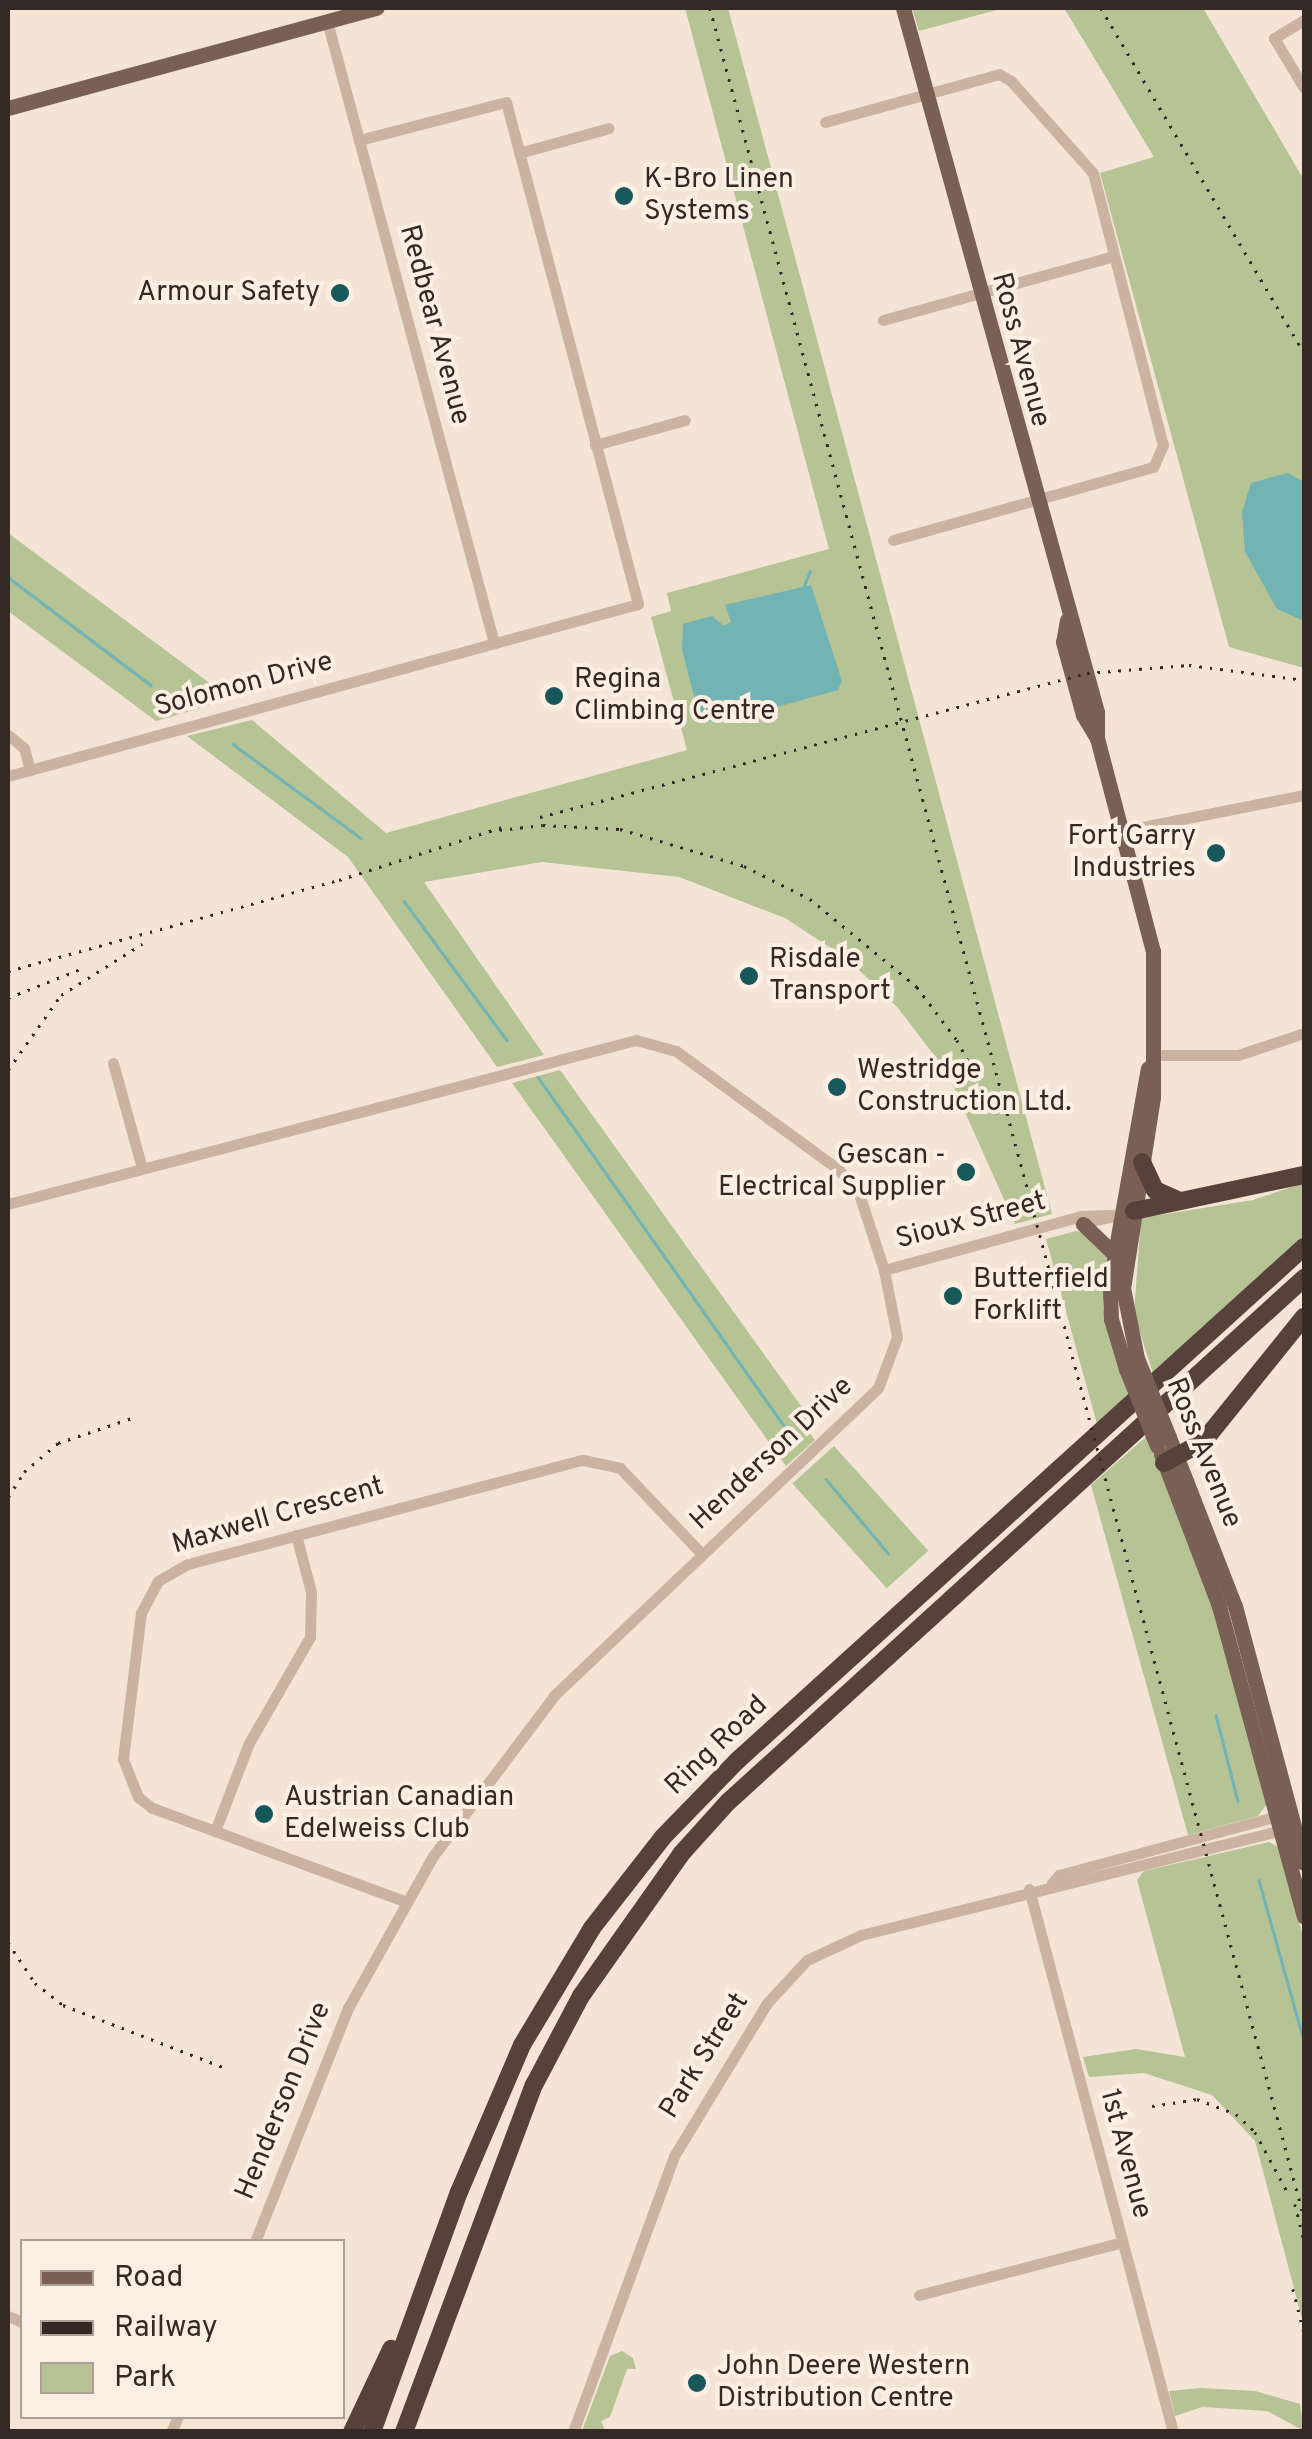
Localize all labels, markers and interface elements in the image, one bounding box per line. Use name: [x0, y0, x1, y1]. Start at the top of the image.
place label: K-Bro Linen Systems: [644, 163, 794, 229]
marker: K-Bro Linen Systems: [613, 185, 635, 207]
street label: Redbear Avenue: [391, 221, 477, 429]
street label: Ross Avenue: [983, 269, 1057, 431]
place label: Armour Safety: [137, 276, 320, 310]
marker: Armour Safety: [329, 282, 351, 304]
street label: Solomon Drive: [151, 645, 337, 725]
place label: Regina Climbing Centre: [574, 663, 775, 729]
marker: Regina Climbing Centre: [543, 685, 565, 707]
place label: Fort Garry Industries: [1067, 820, 1196, 886]
marker: Fort Garry Industries: [1205, 842, 1227, 864]
place label: Risdale Transport: [769, 943, 891, 1009]
marker: Risdale Transport: [738, 965, 760, 987]
place label: Westridge Construction Ltd.: [857, 1054, 1071, 1120]
marker: Westridge Construction Ltd.: [826, 1076, 848, 1098]
place label: Gescan - Electrical Supplier: [718, 1139, 946, 1205]
marker: Gescan - Electrical Supplier: [955, 1161, 977, 1183]
street label: Sioux Street: [892, 1185, 1050, 1257]
place label: Butterfield Forklift: [973, 1263, 1109, 1329]
marker: Butterfield Forklift: [942, 1285, 964, 1307]
street label: Henderson Drive: [684, 1370, 860, 1538]
street label: Ross Avenue: [1158, 1373, 1248, 1533]
street label: Maxwell Crescent: [168, 1470, 388, 1562]
street label: Ring Road: [659, 1689, 775, 1803]
place label: Austrian Canadian Edelweiss Club: [284, 1781, 514, 1847]
marker: Austrian Canadian Edelweiss Club: [253, 1803, 275, 1825]
street label: Park Street: [653, 1987, 757, 2125]
street label: Henderson Drive: [229, 1997, 339, 2205]
street label: 1st Avenue: [1091, 2085, 1159, 2223]
legend: [20, 2239, 345, 2419]
text: Road: [114, 2260, 183, 2297]
text: Railway: [114, 2310, 218, 2347]
place label: John Deere Western Distribution Centre: [717, 2350, 971, 2416]
text: Park: [114, 2360, 176, 2397]
marker: John Deere Western Distribution Centre: [686, 2372, 708, 2394]

